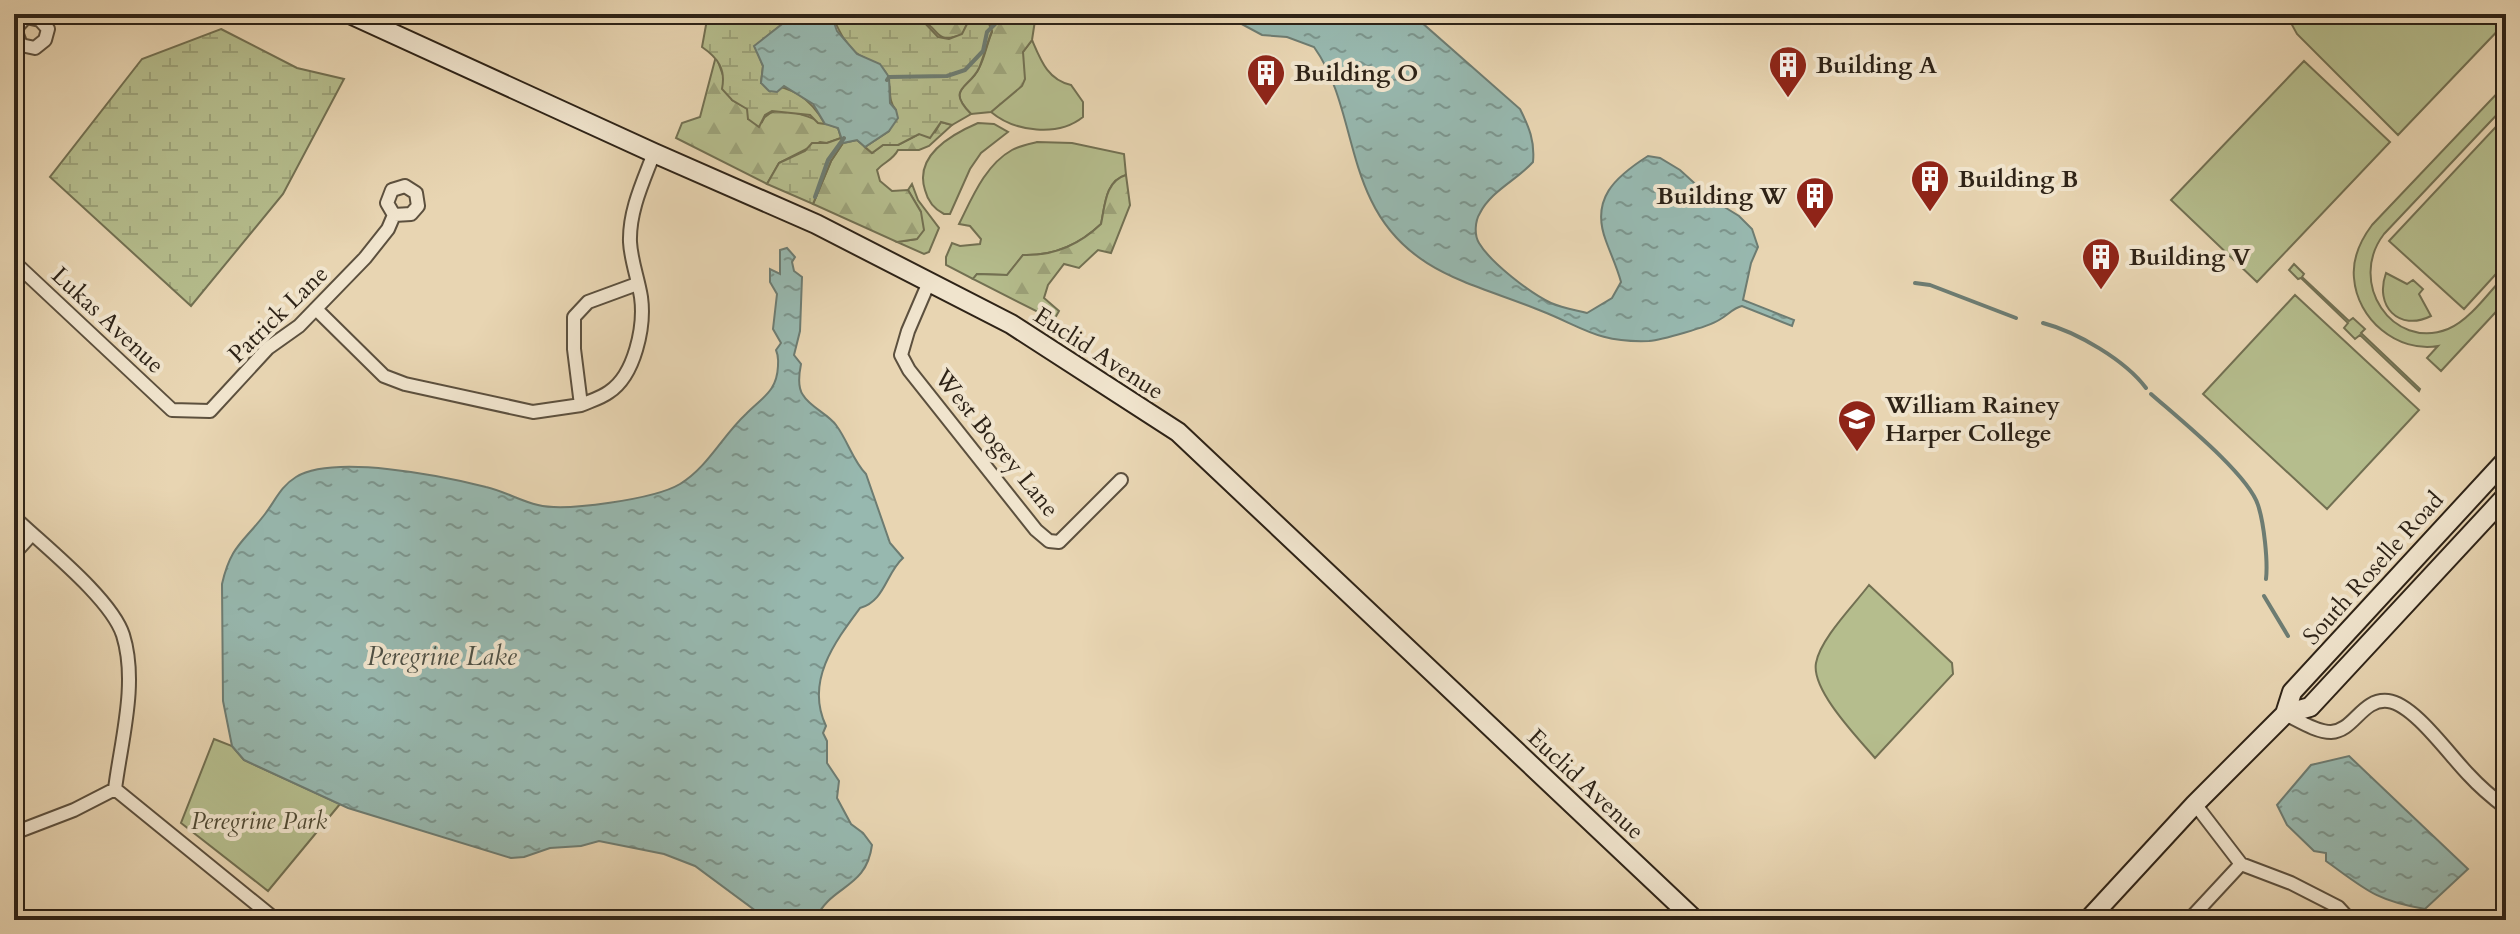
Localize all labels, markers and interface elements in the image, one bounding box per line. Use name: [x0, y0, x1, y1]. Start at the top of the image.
building icon: Building A: [1767, 44, 1809, 99]
place label: Building A: [1816, 49, 1937, 82]
building icon: Building O: [1245, 52, 1287, 107]
place label: Building O: [1294, 57, 1418, 90]
building icon: Building B: [1909, 158, 1951, 213]
place label: Building B: [1958, 163, 2078, 196]
building icon: Building W: [1794, 175, 1836, 230]
place label: Building W: [1657, 180, 1787, 213]
building icon: Building V: [2080, 236, 2122, 291]
place label: Building V: [2129, 241, 2251, 274]
street label: Patrick Lane: [221, 258, 336, 370]
street label: Lukas Avenue: [44, 259, 171, 381]
street label: Euclid Avenue: [1027, 299, 1170, 408]
street label: West Bogey Lane: [926, 362, 1067, 524]
place label: William Rainey Harper College: [1884, 389, 2060, 450]
school or university icon: William Rainey Harper College: [1836, 398, 1878, 453]
street label: South Roselle Road: [2295, 484, 2451, 652]
water label: Peregrine Lake: [367, 639, 518, 674]
street label: Euclid Avenue: [1520, 722, 1651, 847]
park label: Peregrine Park: [191, 805, 327, 838]

